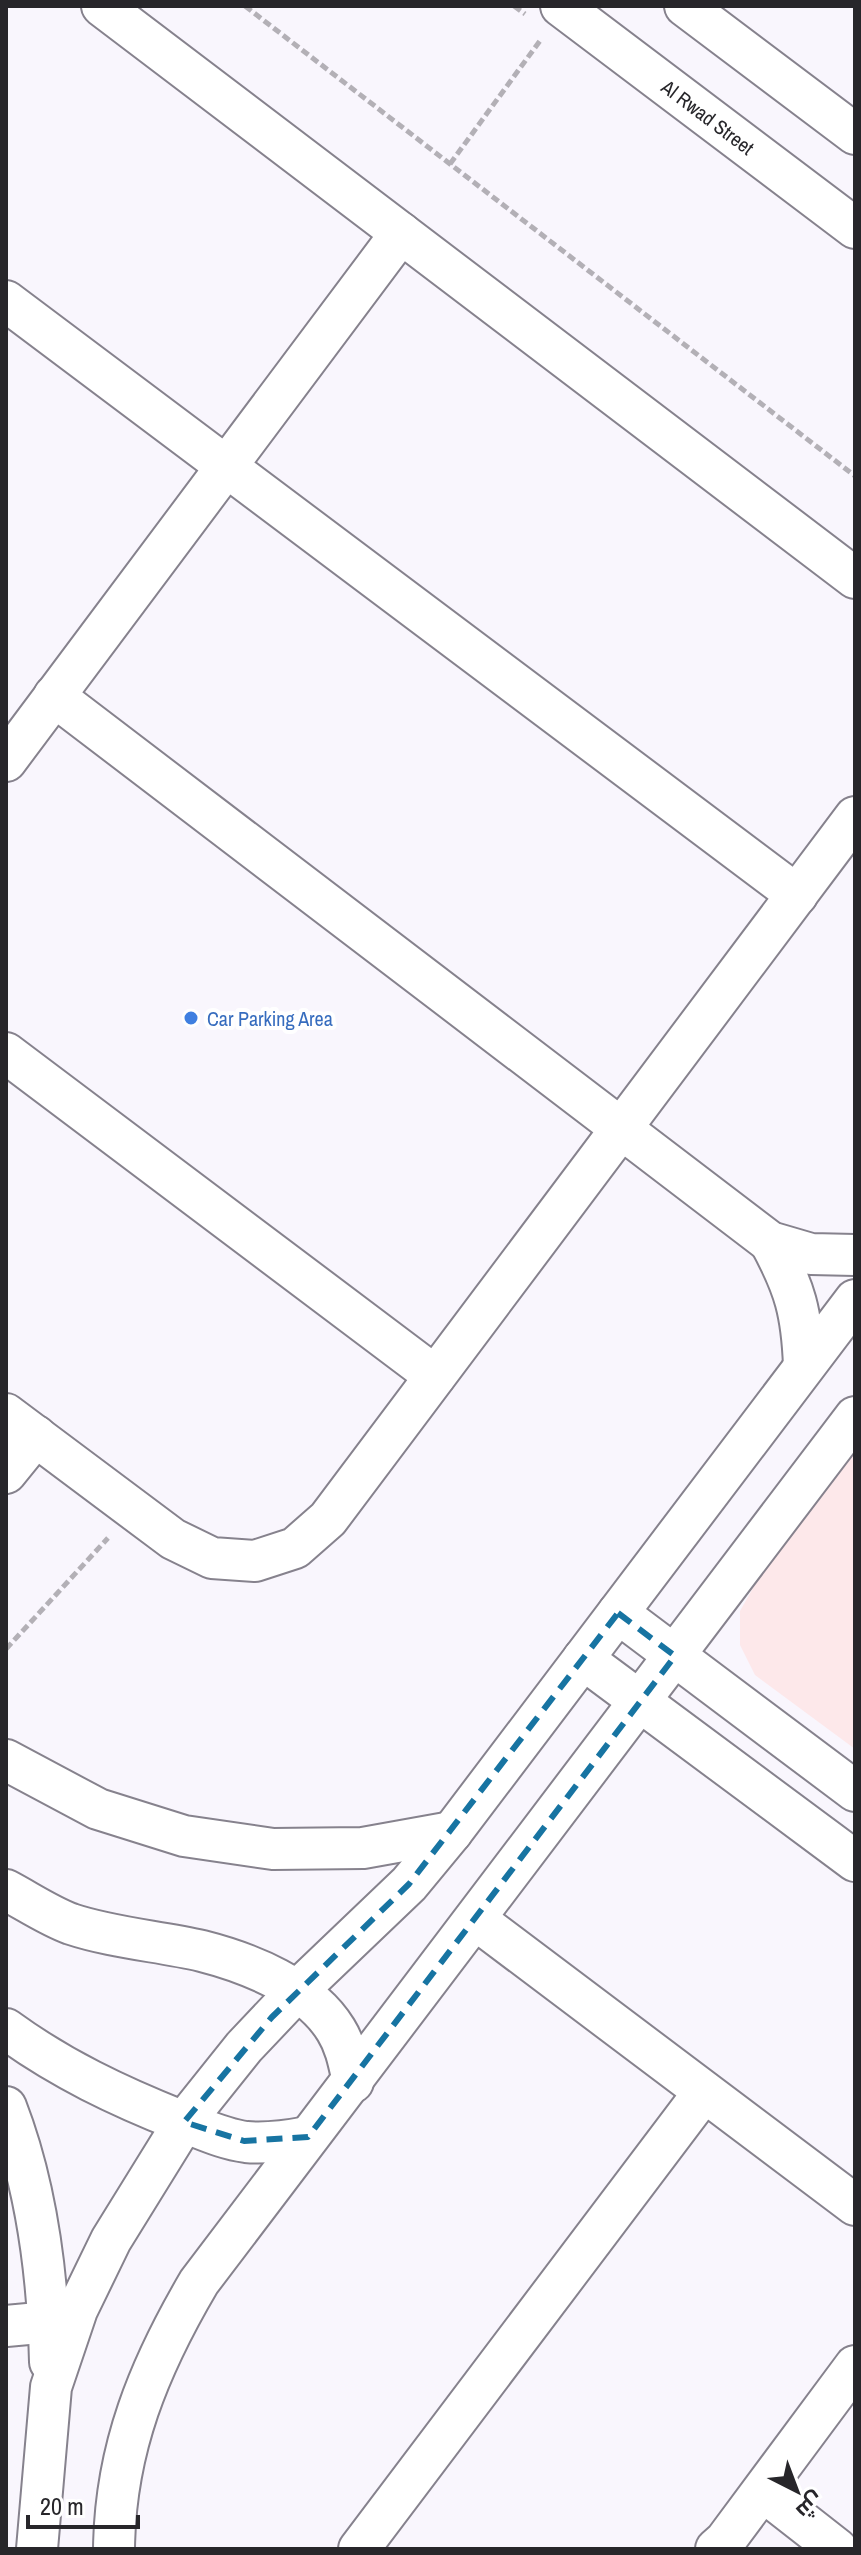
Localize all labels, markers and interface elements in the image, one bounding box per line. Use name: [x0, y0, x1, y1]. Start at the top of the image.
street label: Al Rwad Street: [655, 73, 760, 161]
place label: Car Parking Area: [207, 1005, 333, 1032]
marker: Car Parking Area: [182, 1009, 200, 1027]
north arrow: [757, 2451, 837, 2531]
scale bar: [28, 2479, 138, 2529]
text: ش: [790, 2485, 831, 2526]
text: 20 m: [40, 2490, 84, 2522]

